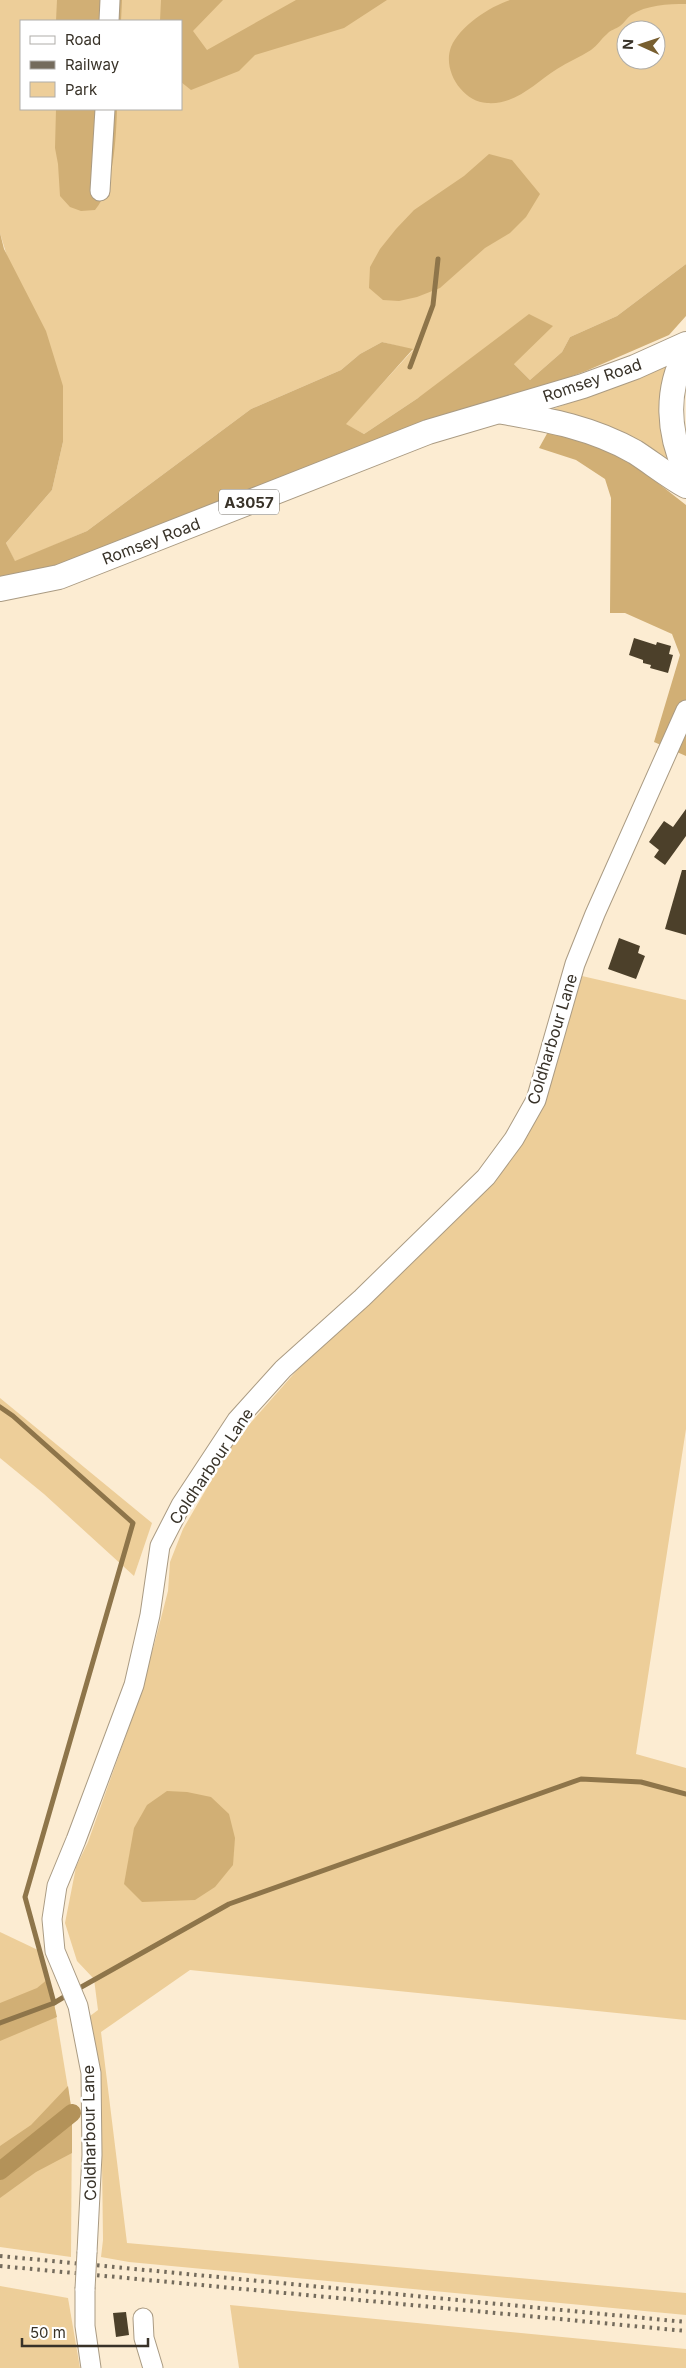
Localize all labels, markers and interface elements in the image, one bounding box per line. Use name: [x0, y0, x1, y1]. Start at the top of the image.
legend: [20, 20, 182, 110]
north arrow: [616, 20, 666, 70]
text: Road: [65, 30, 101, 49]
text: N: [619, 39, 636, 50]
text: Railway: [65, 55, 120, 74]
text: Park: [65, 80, 98, 99]
street label: Romsey Road: [540, 354, 644, 406]
road number: A3057: [219, 490, 279, 514]
street label: Romsey Road: [99, 513, 203, 569]
street label: Coldharbour Lane: [523, 971, 581, 1107]
street label: Coldharbour Lane: [165, 1404, 257, 1528]
street label: Coldharbour Lane: [78, 2065, 100, 2201]
scale bar: [22, 2316, 149, 2348]
text: 50 m: [30, 2323, 66, 2342]

